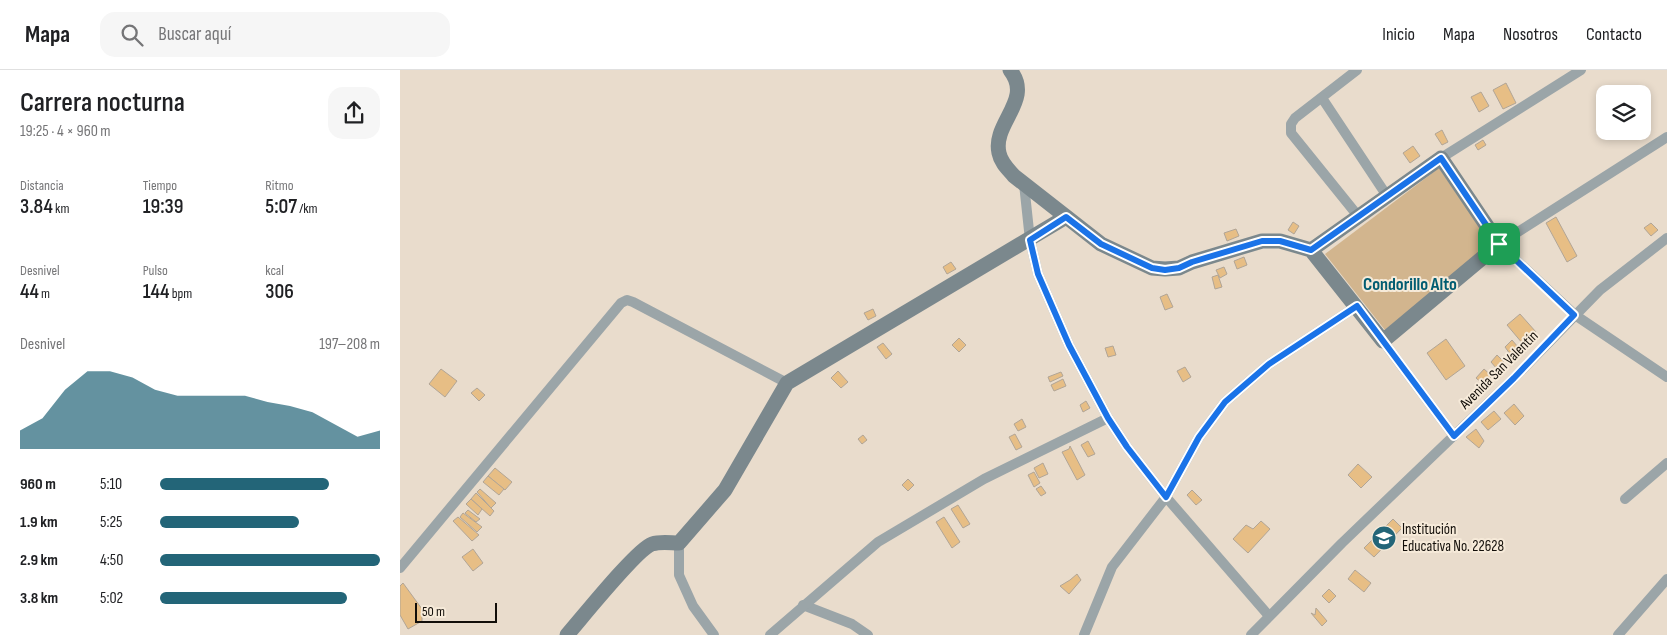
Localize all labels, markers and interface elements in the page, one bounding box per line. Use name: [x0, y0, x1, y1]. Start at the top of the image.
search box: [100, 12, 450, 57]
text: Mapa: [25, 20, 70, 49]
icon: search: [118, 21, 146, 49]
text: Buscar aquí: [158, 23, 231, 46]
text: Inicio: [1382, 24, 1415, 45]
text: Mapa: [1443, 24, 1475, 45]
text: Nosotros: [1503, 24, 1558, 45]
text: Contacto: [1586, 24, 1642, 45]
map controls: [1596, 85, 1651, 140]
button: layers: [1596, 85, 1651, 140]
text: Carrera nocturna: [20, 86, 185, 119]
button: share: [328, 87, 380, 139]
text: 19:25 · 4 × 960 m: [20, 122, 111, 141]
text: Distancia: [20, 177, 64, 194]
text: Tiempo: [143, 177, 177, 194]
text: Ritmo: [265, 177, 293, 194]
text: 3.84: [20, 194, 53, 219]
text: 19:39: [143, 194, 183, 219]
text: 5:07: [265, 194, 297, 219]
text: km: [53, 200, 69, 217]
text: /km: [297, 200, 318, 217]
pin: [1478, 223, 1520, 265]
icon: arrive: [1485, 230, 1513, 258]
text: Desnivel: [20, 262, 60, 279]
text: Pulso: [143, 262, 168, 279]
text: kcal: [265, 262, 284, 279]
district label: Condorillo Alto: [1363, 274, 1457, 295]
text: 44: [20, 279, 39, 304]
text: 144: [143, 279, 169, 304]
text: 306: [265, 279, 294, 304]
text: m: [39, 285, 50, 302]
text: bpm: [169, 285, 192, 302]
street label: Avenida San Valentín: [1455, 327, 1542, 414]
text: Desnivel: [20, 335, 65, 354]
text: 197–208 m: [319, 335, 380, 354]
text: 960 m: [20, 475, 56, 494]
text: 5:10: [100, 475, 122, 494]
text: 1.9 km: [20, 513, 58, 532]
text: 5:25: [100, 513, 122, 532]
place label: Institución Educativa No. 22628: [1402, 520, 1504, 556]
school or university icon: Institución Educativa No. 22628: [1371, 525, 1397, 551]
text: 2.9 km: [20, 551, 58, 570]
text: 4:50: [100, 551, 123, 570]
text: 3.8 km: [20, 589, 58, 608]
text: 5:02: [100, 589, 123, 608]
scale bar: [415, 600, 498, 623]
text: 50 m: [422, 603, 445, 620]

